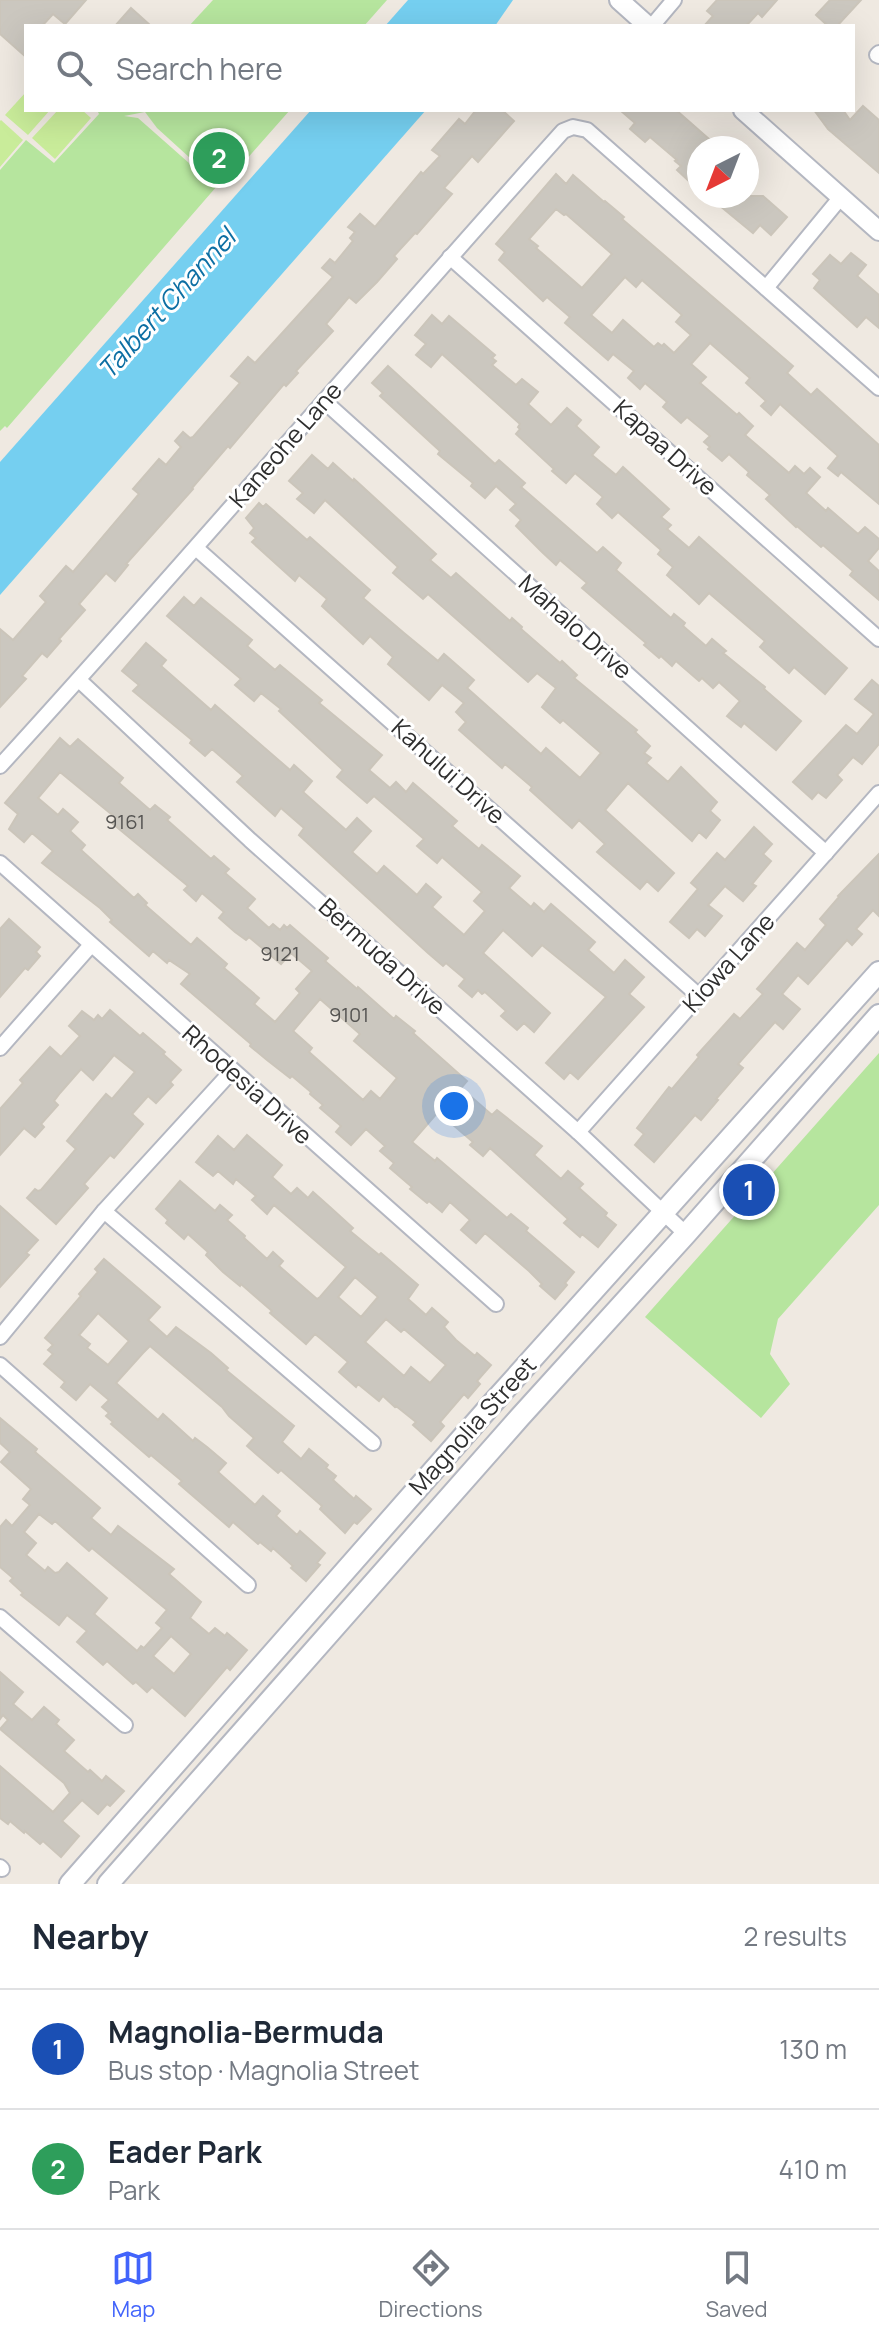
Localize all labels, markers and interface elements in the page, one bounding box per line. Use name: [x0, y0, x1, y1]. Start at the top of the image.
search box: [24, 24, 855, 112]
icon: search: [52, 46, 96, 90]
text: Search here: [116, 48, 283, 89]
pin: 2: [193, 128, 245, 188]
north arrow: [687, 136, 759, 208]
water label: Talbert Channel: [89, 218, 245, 386]
street label: Kaneohe Lane: [221, 374, 349, 514]
street label: Kapaa Drive: [607, 391, 725, 502]
street label: Mahalo Drive: [512, 566, 640, 686]
street label: Kahului Drive: [385, 711, 513, 831]
house number: 9161: [105, 808, 145, 835]
street label: Bermuda Drive: [312, 890, 454, 1022]
street label: Kiowa Lane: [674, 905, 781, 1019]
house number: 9121: [260, 940, 300, 967]
house number: 9101: [329, 1001, 369, 1028]
street label: Rhodesia Drive: [176, 1017, 320, 1151]
your location: [434, 1086, 474, 1126]
pin: 1: [723, 1160, 775, 1220]
street label: Magnolia Street: [401, 1349, 543, 1501]
text: Nearby: [32, 1913, 148, 1959]
text: 2 results: [743, 1918, 847, 1954]
text: Magnolia-Bermuda: [108, 2011, 384, 2052]
text: 1: [52, 2031, 64, 2067]
text: 130 m: [779, 2031, 847, 2067]
text: Bus stop · Magnolia Street: [108, 2052, 419, 2088]
text: Eader Park: [108, 2131, 262, 2172]
text: 2: [50, 2151, 66, 2187]
text: 410 m: [778, 2151, 847, 2187]
text: Park: [108, 2172, 160, 2208]
tab: Map: [111, 2246, 155, 2324]
tab: Directions: [378, 2246, 483, 2324]
tab: Saved: [706, 2246, 768, 2324]

